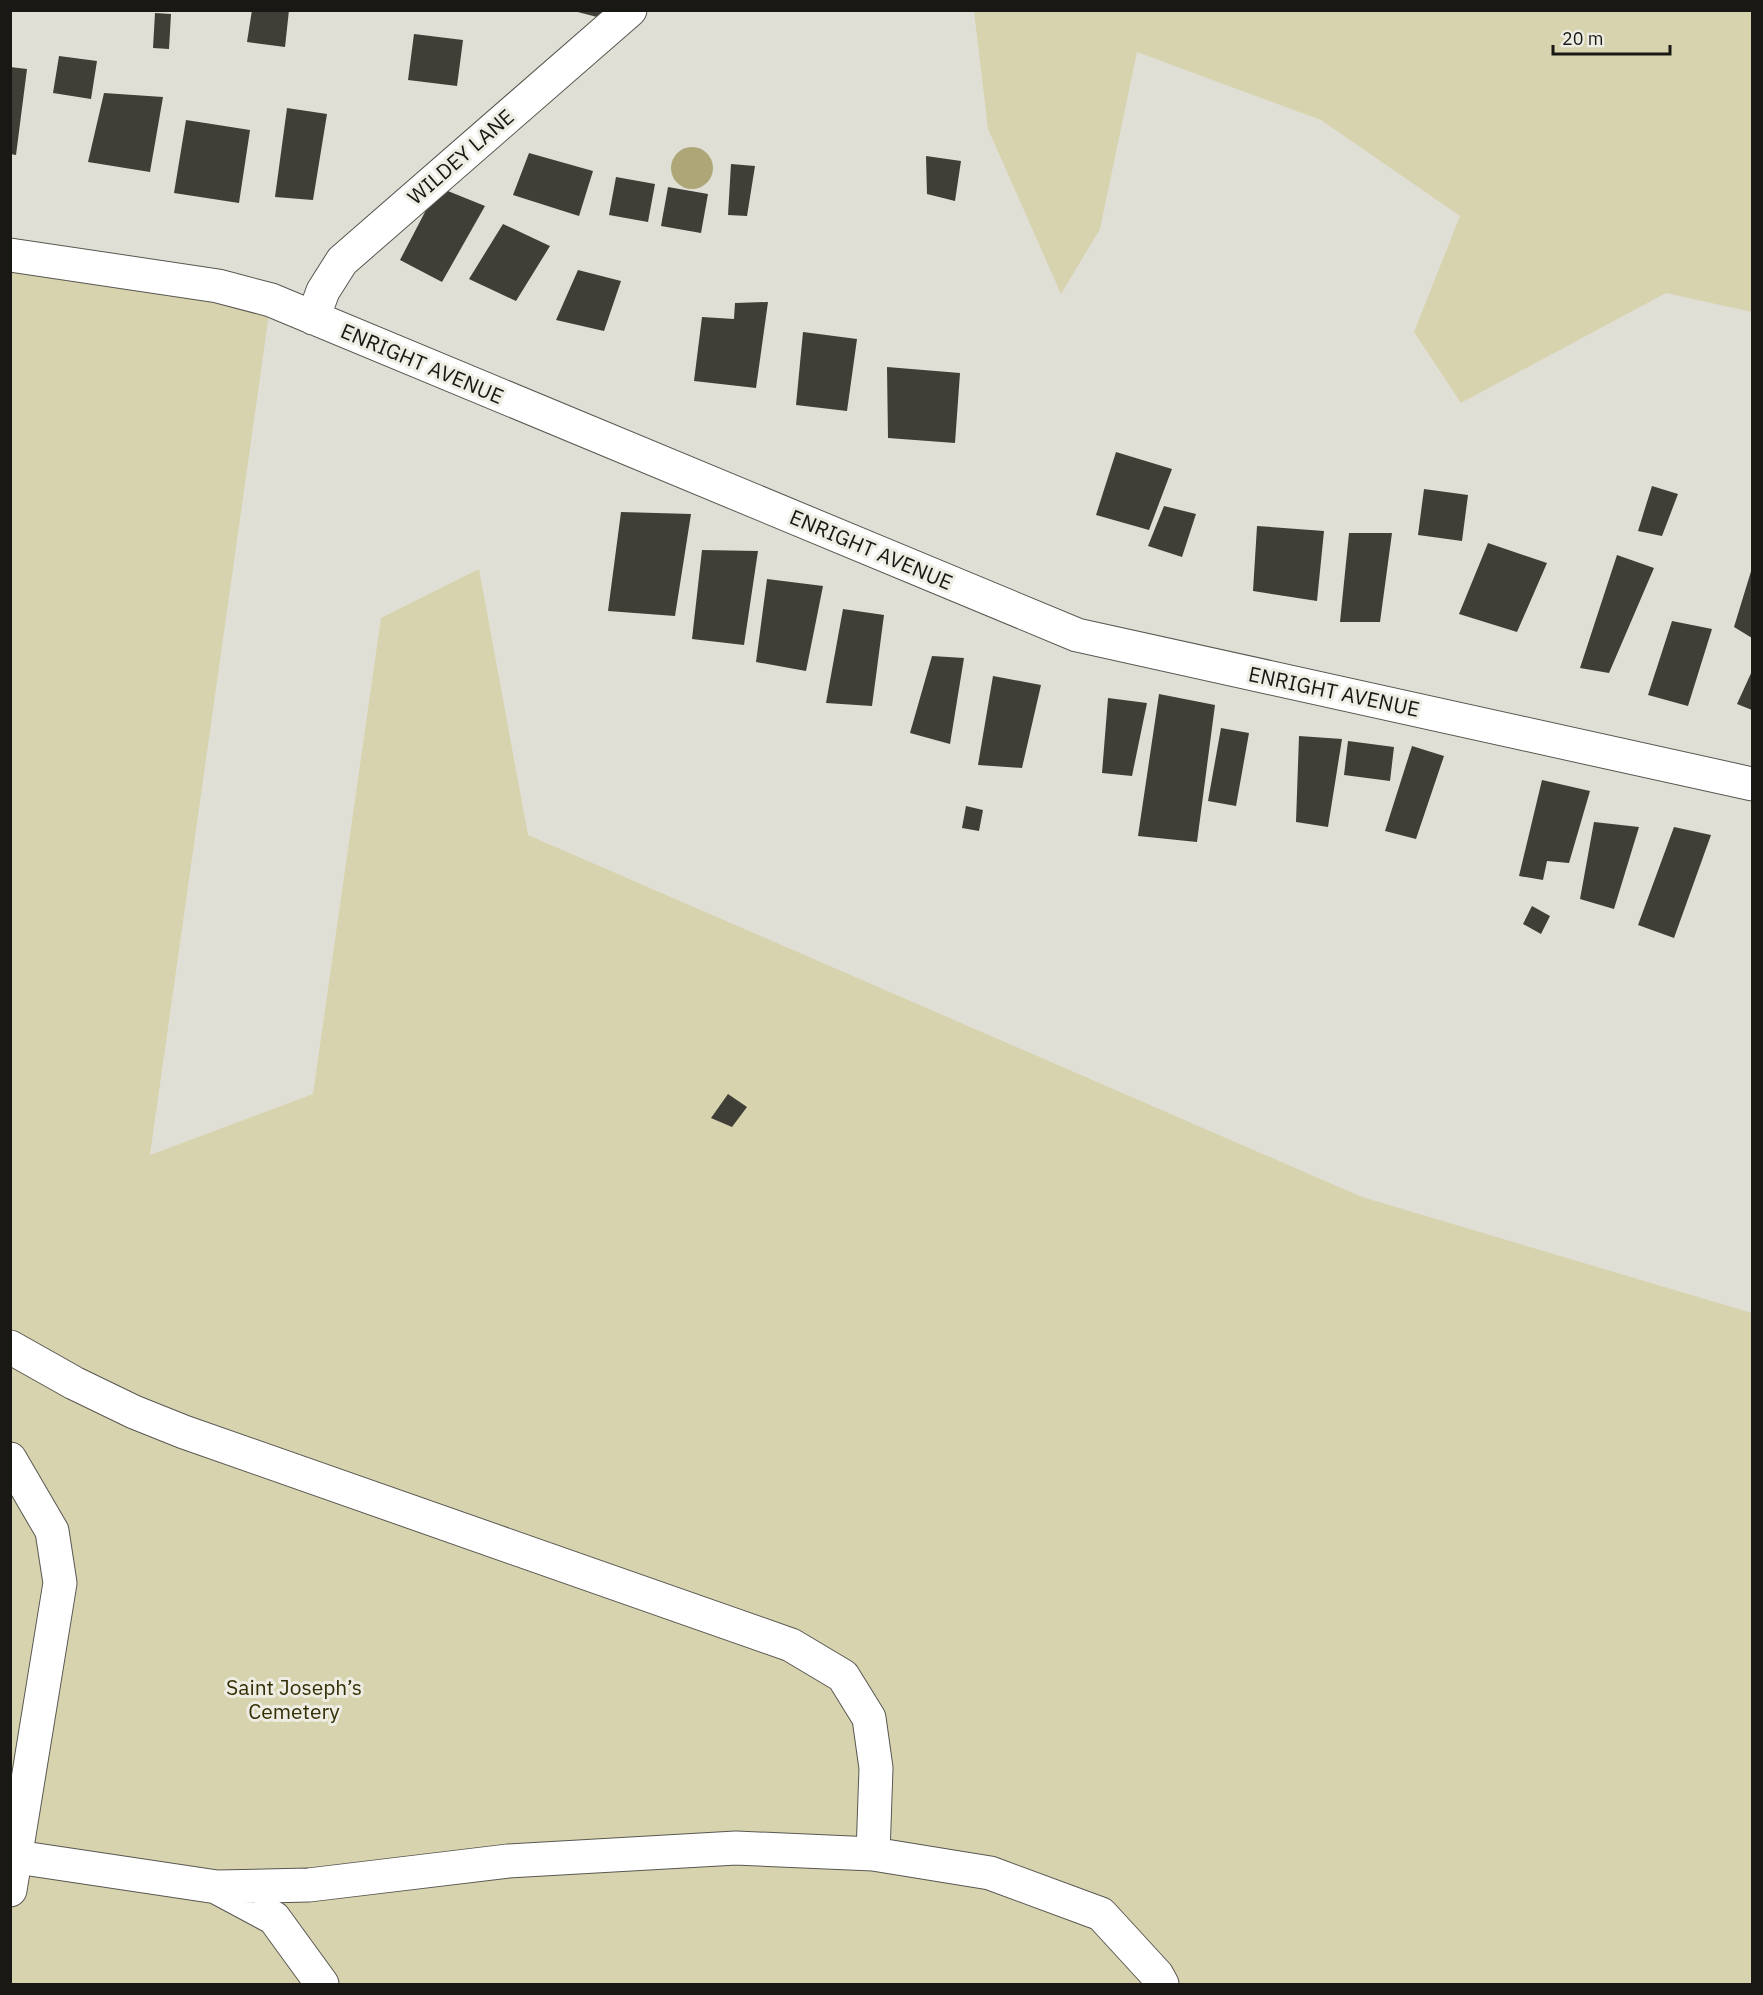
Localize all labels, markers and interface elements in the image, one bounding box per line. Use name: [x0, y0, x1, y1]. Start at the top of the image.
scale bar: [1553, 18, 1670, 56]
text: 20 m: [1562, 27, 1604, 50]
street label: WILDEY LANE: [401, 102, 520, 210]
street label: ENRIGHT AVENUE: [337, 316, 508, 410]
street label: ENRIGHT AVENUE: [786, 502, 957, 596]
street label: ENRIGHT AVENUE: [1246, 659, 1422, 723]
park label: Saint Joseph’s Cemetery: [226, 1673, 362, 1725]

